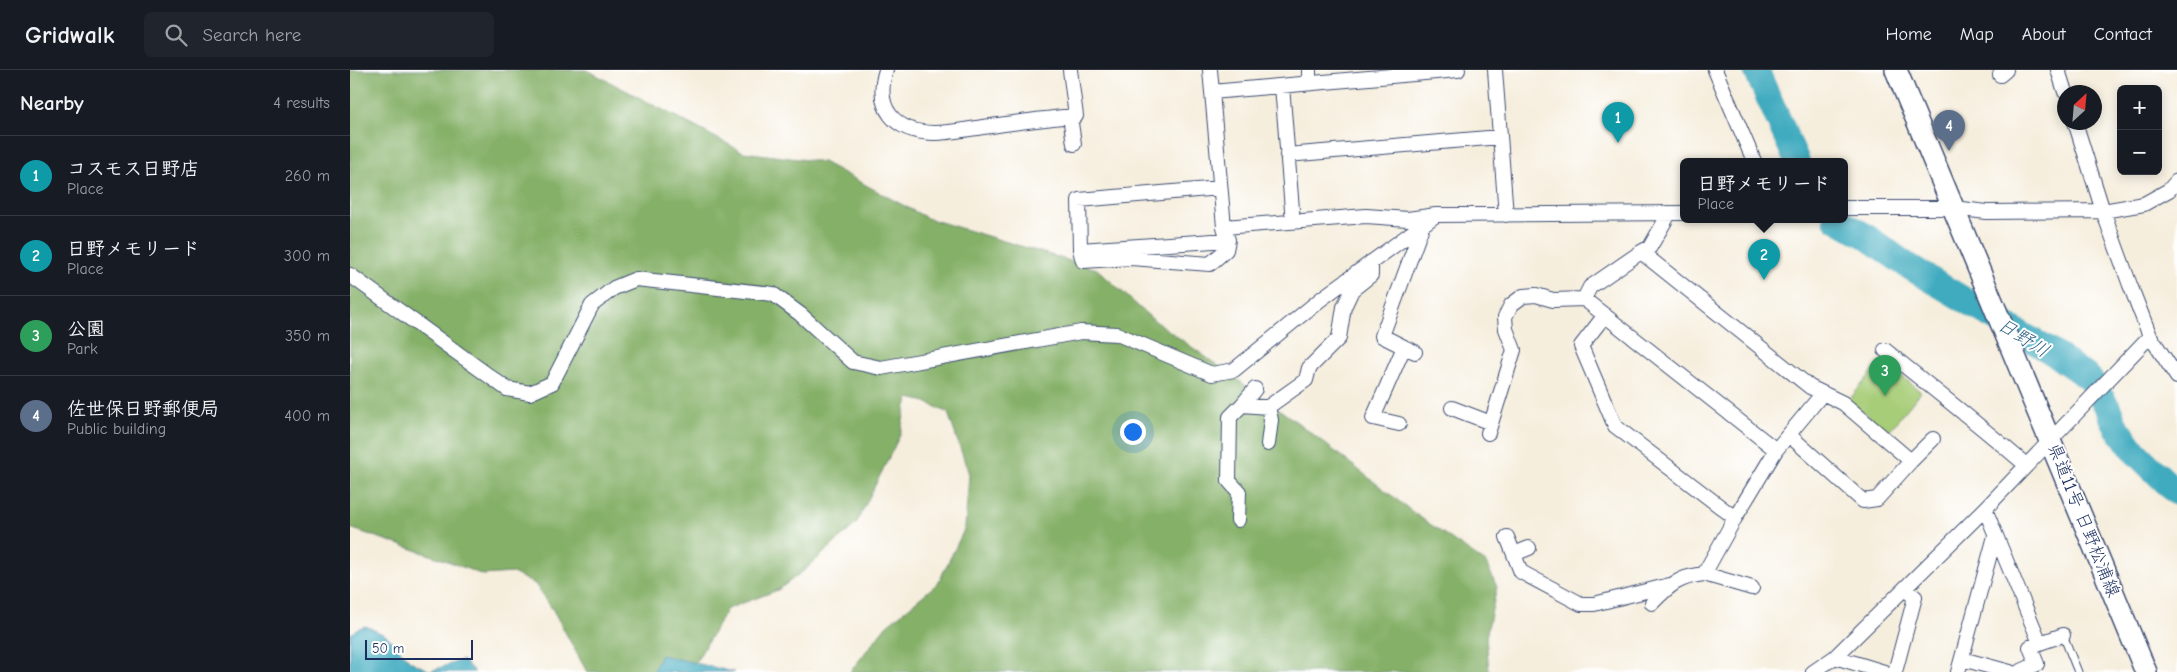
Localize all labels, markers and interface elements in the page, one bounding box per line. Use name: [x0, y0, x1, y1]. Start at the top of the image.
search box: [144, 12, 494, 57]
text: Gridwalk: [25, 21, 114, 49]
icon: search: [162, 21, 190, 49]
text: Search here: [202, 24, 301, 46]
text: Home: [1885, 24, 1932, 45]
text: Map: [1960, 24, 1994, 45]
text: About: [2022, 24, 2066, 45]
text: Contact: [2094, 24, 2152, 45]
north arrow: [2057, 85, 2102, 130]
map controls: [2117, 85, 2162, 175]
button: +: [2117, 85, 2162, 130]
text: Nearby: [20, 91, 84, 115]
text: 4 results: [273, 94, 330, 112]
pin: 1: [1602, 102, 1634, 143]
pin: 4: [1933, 110, 1965, 151]
button: −: [2117, 130, 2162, 175]
text: コスモス日野店: [67, 158, 199, 180]
popup: [1680, 158, 1848, 223]
text: 1: [33, 167, 39, 185]
text: 260 m: [285, 167, 330, 185]
text: 日野メモリード: [1697, 173, 1831, 195]
text: Place: [67, 180, 103, 198]
text: Place: [1697, 195, 1734, 213]
text: 日野メモリード: [67, 238, 200, 260]
pin: 2: [1748, 239, 1780, 280]
text: 2: [32, 247, 40, 265]
text: 300 m: [284, 247, 330, 265]
text: Place: [67, 260, 103, 278]
water label: 日野川: [1993, 313, 2053, 362]
text: 公園: [67, 318, 105, 340]
text: 3: [32, 327, 40, 345]
text: 350 m: [285, 327, 330, 345]
text: Park: [67, 340, 98, 358]
pin: 3: [1869, 355, 1901, 396]
text: 佐世保日野郵便局: [67, 398, 219, 420]
text: 4: [32, 407, 40, 425]
text: 400 m: [284, 407, 330, 425]
your location: [1120, 419, 1146, 445]
text: Public building: [67, 420, 166, 438]
street label: 県道11号 日野松浦線: [2043, 440, 2124, 600]
scale bar: [365, 637, 472, 660]
text: 50 m: [372, 640, 404, 657]

